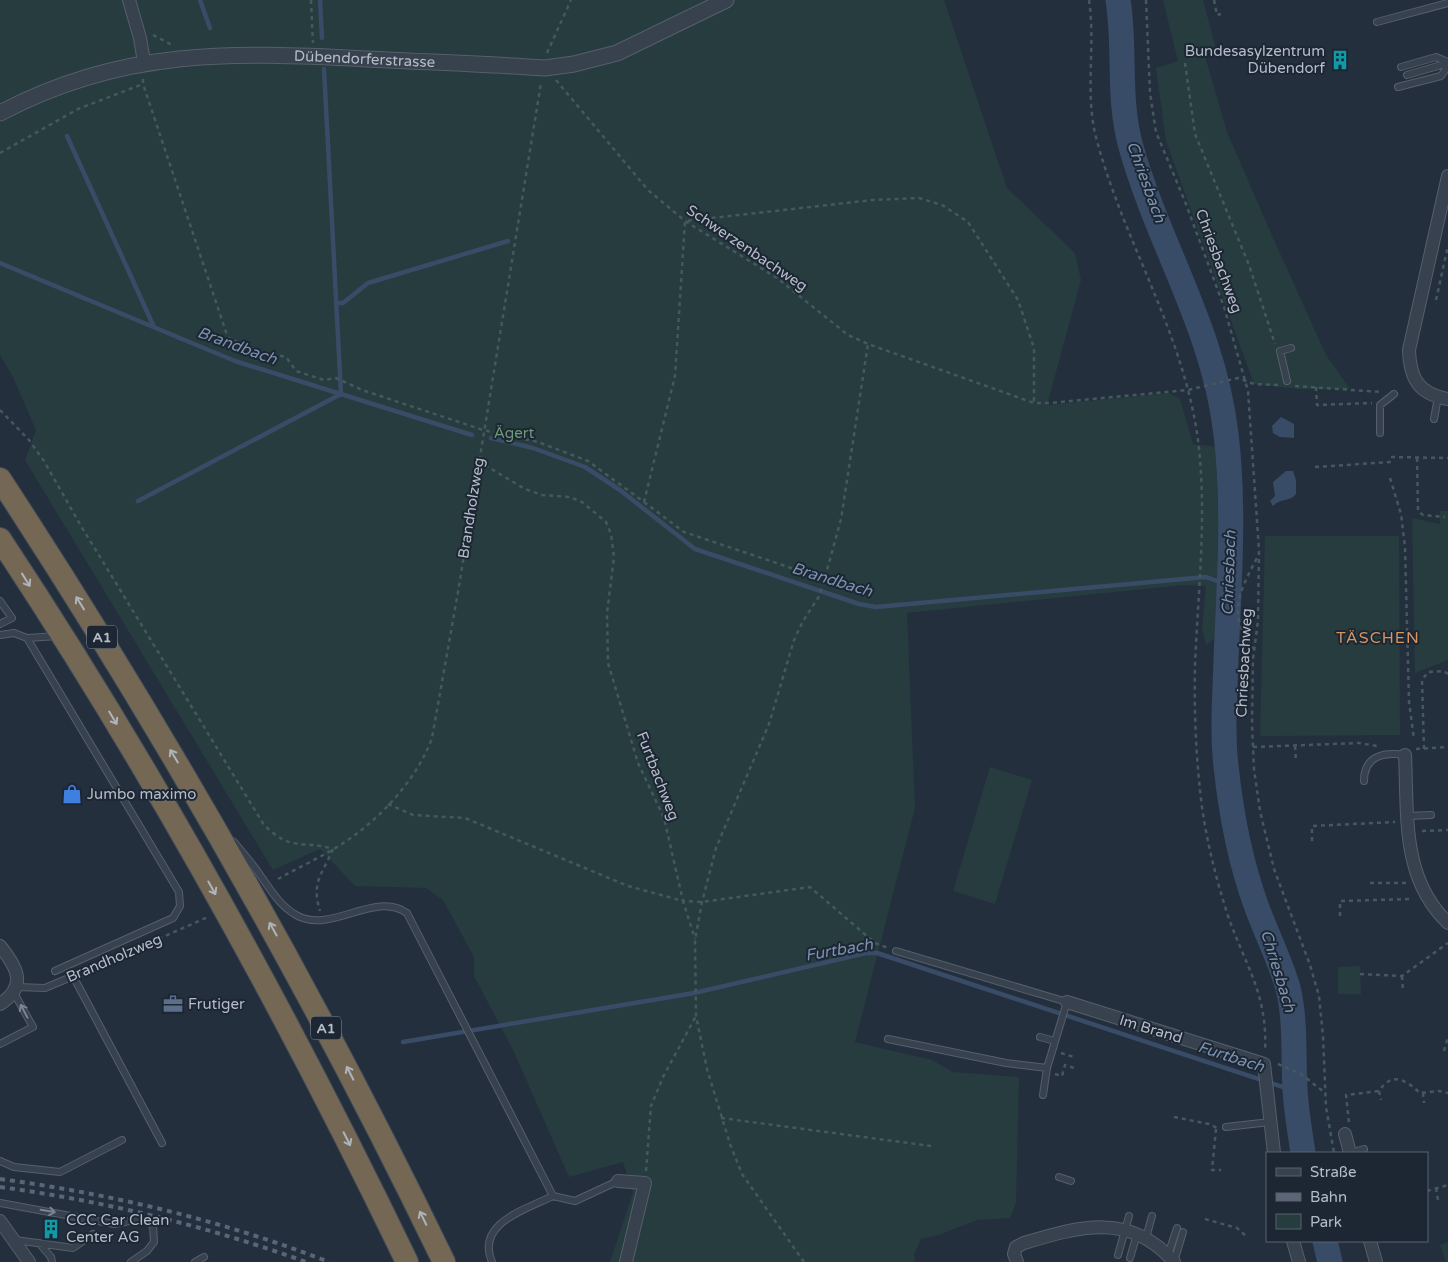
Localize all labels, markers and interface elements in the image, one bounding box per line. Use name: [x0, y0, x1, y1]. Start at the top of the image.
place label: Bundesasylzentrum Dübendorf: [1185, 42, 1325, 77]
street label: Dübendorferstrasse: [294, 47, 436, 71]
building icon: Bundesasylzentrum Dübendorf: [1329, 49, 1351, 71]
water label: Chriesbach: [1122, 139, 1170, 227]
street label: Schwerzenbachweg: [683, 201, 811, 295]
street label: Chriesbachweg: [1192, 207, 1246, 315]
water label: Brandbach: [194, 322, 281, 370]
park label: Ägert: [494, 424, 534, 442]
street label: Brandholzweg: [454, 456, 488, 560]
water label: Chriesbach: [1218, 529, 1241, 616]
water label: Brandbach: [789, 558, 876, 602]
one-way arrow: [22, 573, 32, 587]
one-way arrow: [75, 596, 86, 610]
street label: Chriesbachweg: [1232, 608, 1256, 718]
road number: A1: [87, 626, 117, 649]
district label: TÄSCHEN: [1336, 628, 1420, 648]
one-way arrow: [108, 710, 118, 724]
street label: Furtbachweg: [633, 729, 683, 823]
one-way arrow: [169, 750, 179, 764]
shop icon: Jumbo maximo: [61, 783, 83, 805]
place label: Jumbo maximo: [87, 785, 196, 803]
one-way arrow: [208, 880, 218, 894]
one-way arrow: [268, 923, 278, 937]
water label: Chriesbach: [1256, 927, 1300, 1016]
street label: Brandholzweg: [63, 930, 165, 986]
water label: Furtbach: [804, 934, 876, 966]
office icon: Frutiger: [162, 993, 184, 1015]
place label: Frutiger: [188, 995, 245, 1013]
one-way arrow: [19, 1003, 29, 1018]
street label: Im Brand: [1117, 1011, 1185, 1047]
road number: A1: [311, 1016, 341, 1040]
water label: Furtbach: [1195, 1037, 1268, 1077]
one-way arrow: [345, 1066, 354, 1081]
one-way arrow: [343, 1131, 352, 1146]
legend: [1266, 1152, 1428, 1242]
text: Straße: [1310, 1163, 1356, 1181]
text: Bahn: [1310, 1188, 1347, 1206]
one-way arrow: [40, 1207, 56, 1217]
place label: CCC Car Clean Center AG: [66, 1211, 169, 1246]
one-way arrow: [417, 1211, 427, 1226]
text: Park: [1310, 1213, 1342, 1231]
building icon: CCC Car Clean Center AG: [40, 1218, 62, 1240]

